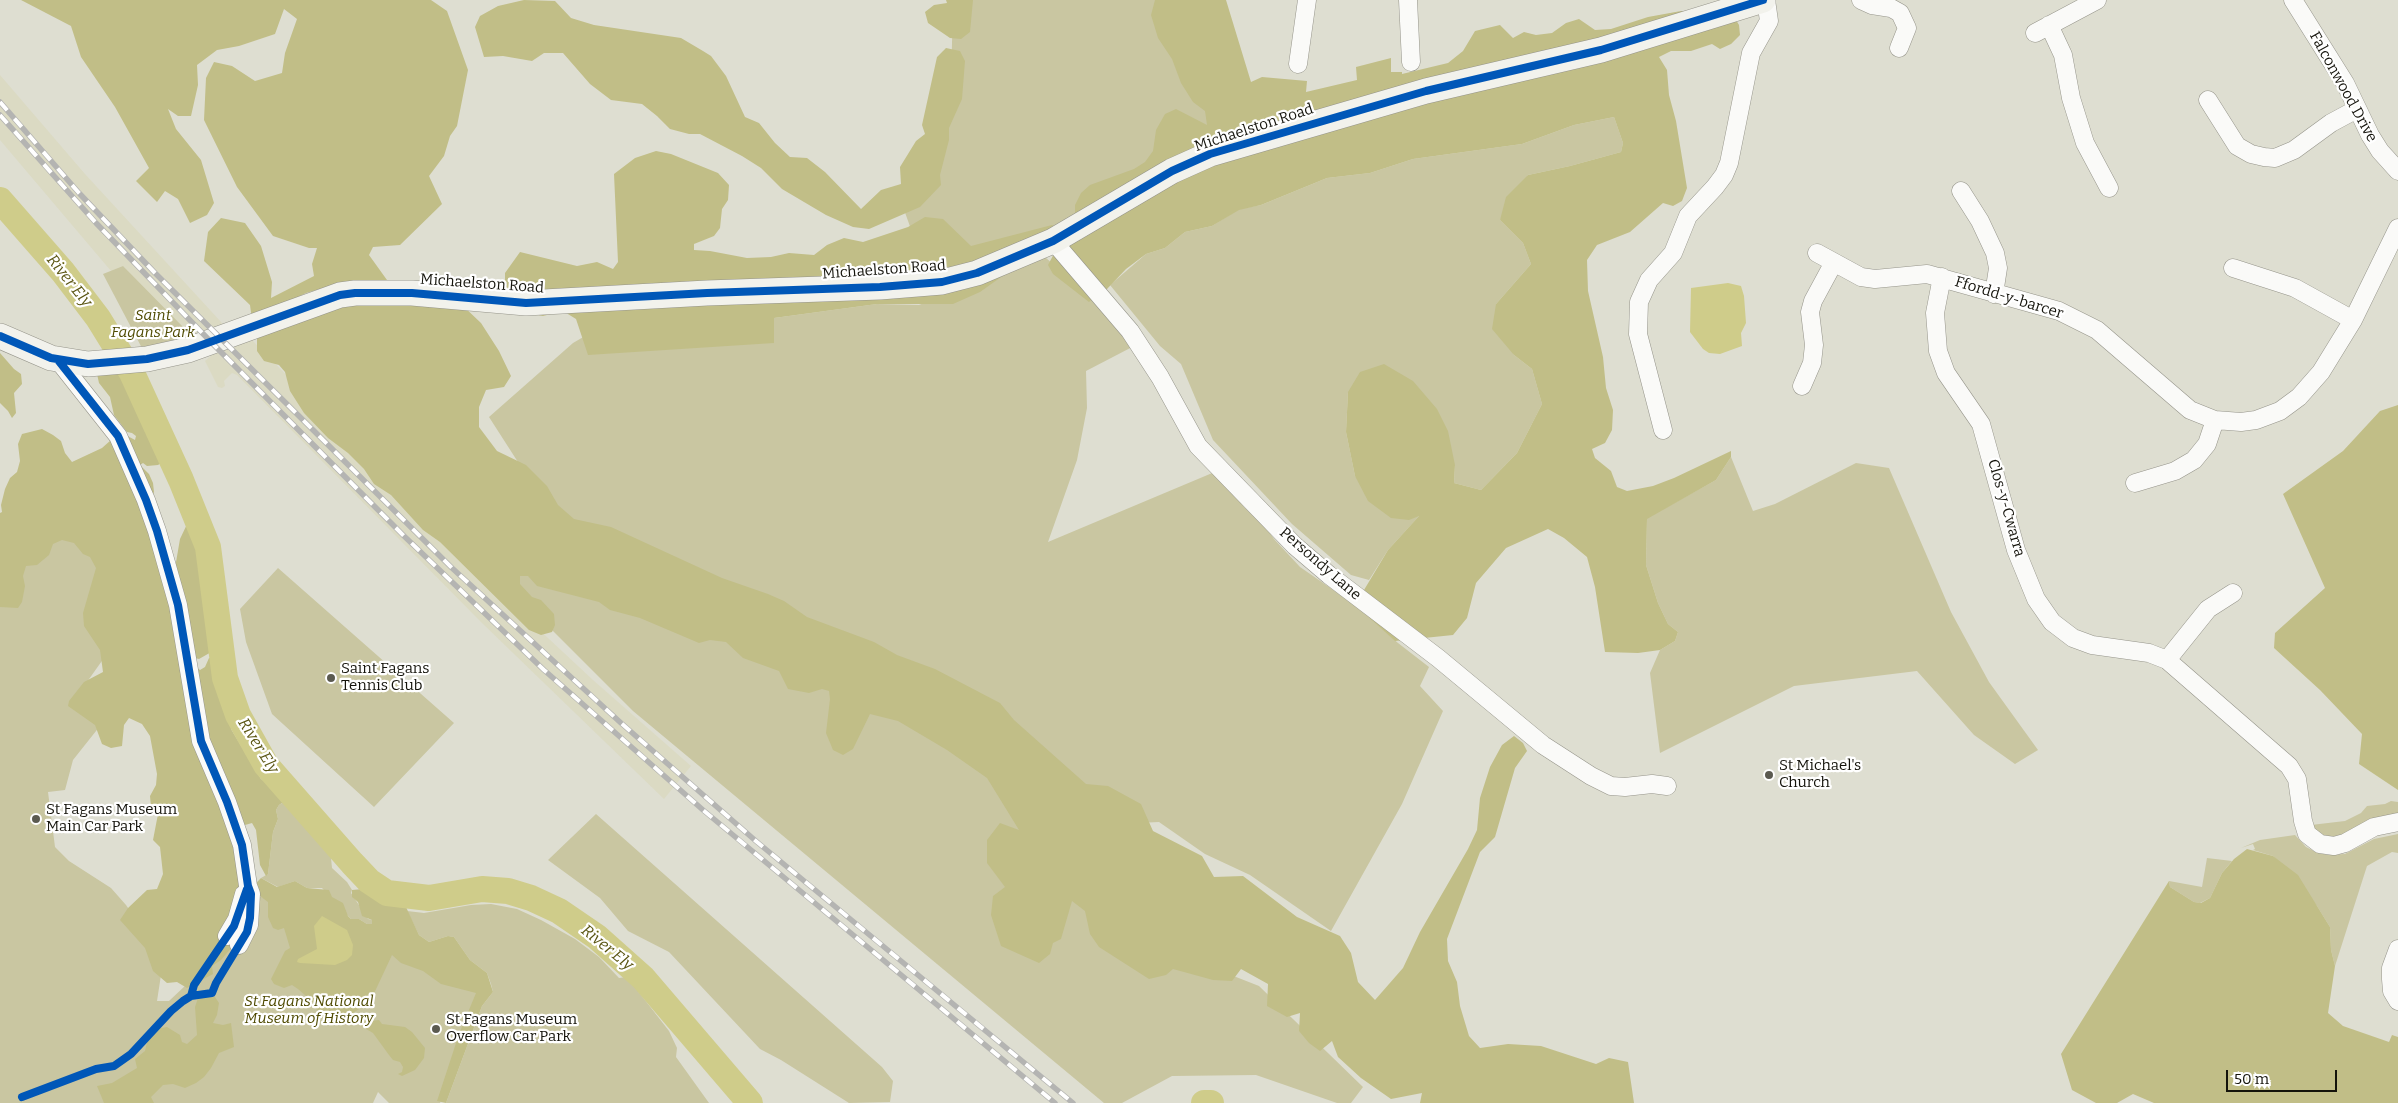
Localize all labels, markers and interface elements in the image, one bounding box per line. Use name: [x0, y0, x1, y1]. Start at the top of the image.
street label: Falconwood Drive: [2305, 29, 2381, 145]
street label: Michaelston Road: [1192, 100, 1316, 156]
water label: River Ely: [42, 251, 96, 311]
street label: Michaelston Road: [821, 257, 947, 283]
street label: Michaelston Road: [419, 271, 545, 297]
street label: Ffordd-y-barcer: [1953, 273, 2065, 323]
park label: Saint Fagans Park: [111, 307, 195, 342]
street label: Clos-y-Cwarra: [1983, 457, 2029, 559]
street label: Persondy Lane: [1276, 524, 1364, 604]
place label: Saint Fagans Tennis Club: [341, 660, 430, 695]
marker: Saint Fagans Tennis Club: [325, 672, 337, 684]
water label: River Ely: [234, 715, 282, 777]
place label: St Michael's Church: [1779, 757, 1861, 792]
marker: St Michael's Church: [1763, 769, 1775, 781]
place label: St Fagans Museum Main Car Park: [46, 801, 177, 836]
marker: St Fagans Museum Main Car Park: [30, 813, 42, 825]
water label: River Ely: [577, 921, 637, 975]
park label: St Fagans National Museum of History: [244, 993, 374, 1028]
place label: St Fagans Museum Overflow Car Park: [446, 1011, 577, 1046]
marker: St Fagans Museum Overflow Car Park: [430, 1023, 442, 1035]
scale bar: [2228, 1060, 2339, 1092]
text: 50 m: [2234, 1070, 2269, 1088]

